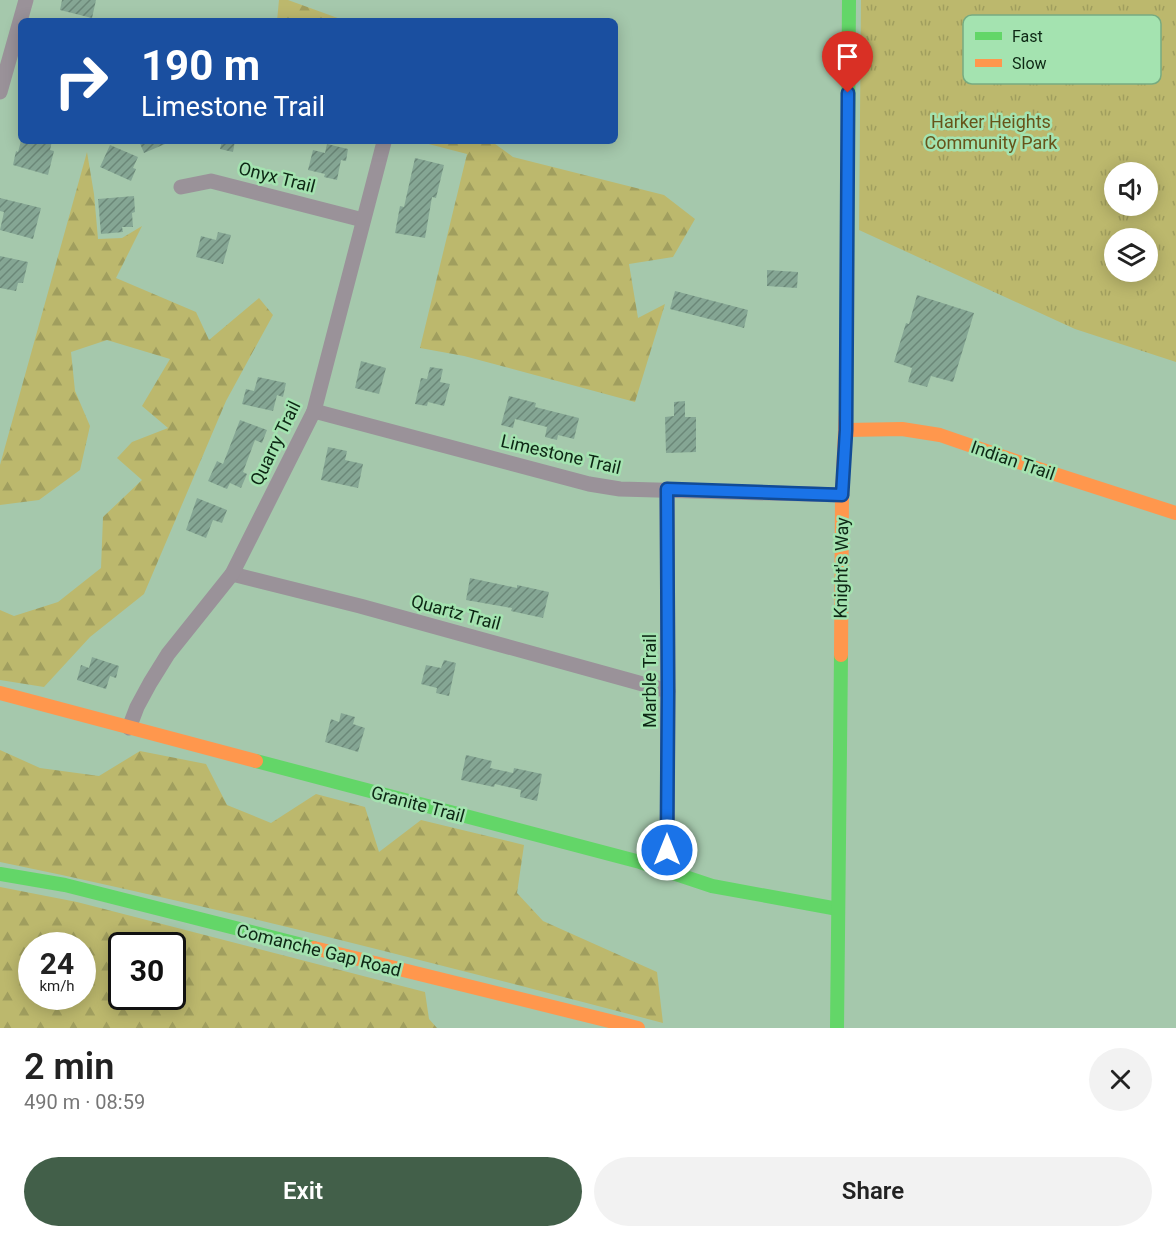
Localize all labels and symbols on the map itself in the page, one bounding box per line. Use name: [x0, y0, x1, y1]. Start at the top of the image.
legend: [963, 15, 1161, 84]
text: Fast: [1012, 27, 1043, 46]
pin: [822, 31, 873, 93]
text: Slow: [1012, 54, 1047, 73]
park label: Harker Heights Community Park: [925, 111, 1058, 153]
street label: Onyx Trail: [236, 157, 318, 197]
street label: Quarry Trail: [246, 397, 304, 489]
street label: Limestone Trail: [499, 430, 623, 478]
street label: Indian Trail: [968, 436, 1058, 484]
street label: Knight's Way: [830, 517, 852, 619]
street label: Quartz Trail: [409, 590, 503, 634]
street label: Marble Trail: [639, 634, 660, 728]
street label: Granite Trail: [369, 781, 467, 827]
position arrow: [635, 818, 699, 882]
street label: Comanche Gap Road: [235, 919, 403, 981]
speed limit sign: 30: [108, 932, 186, 1010]

